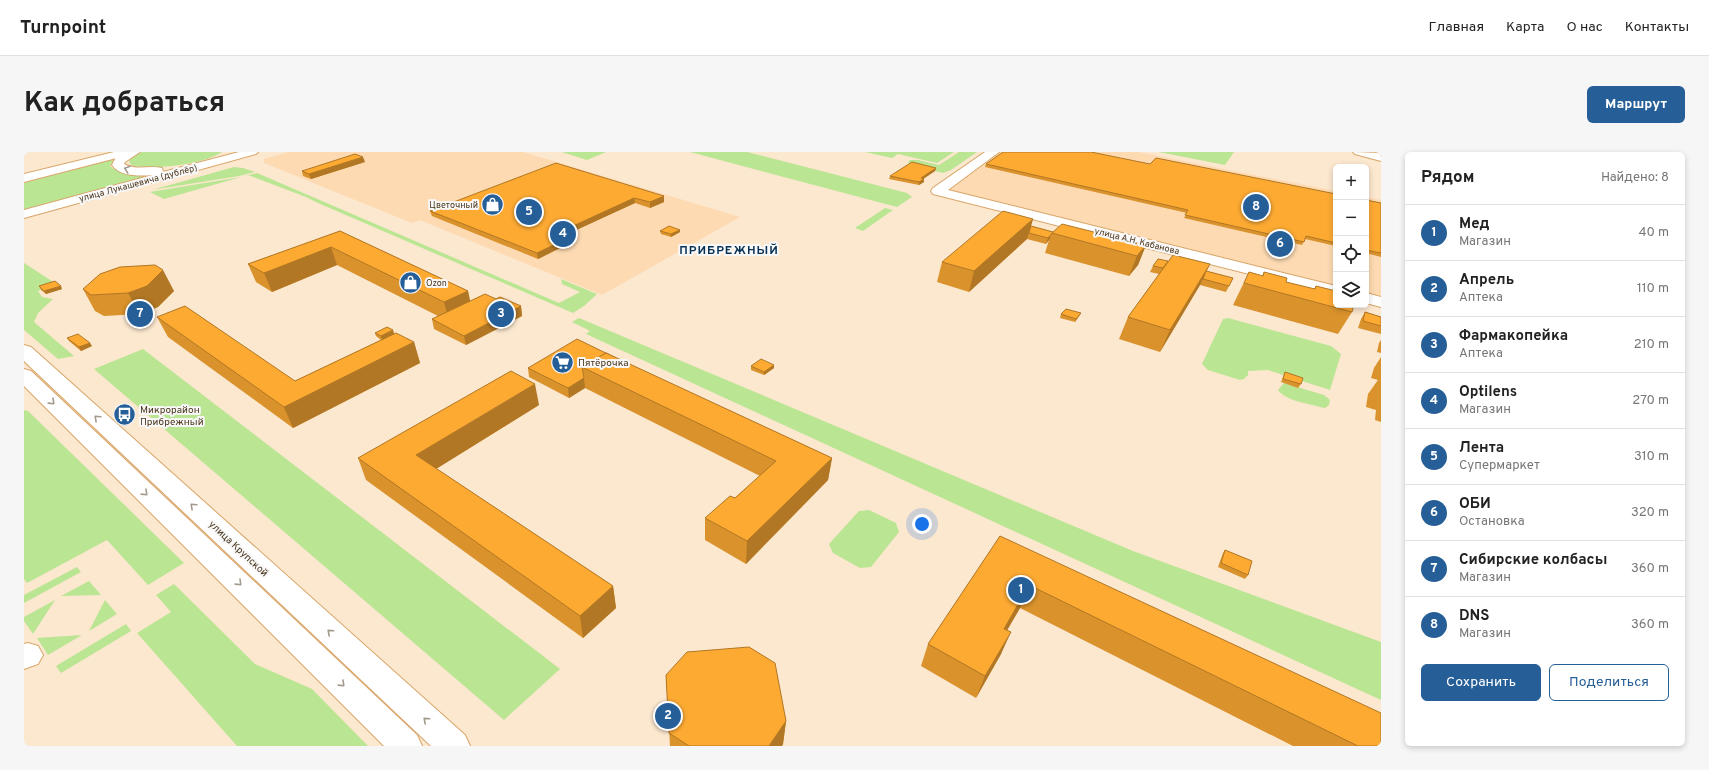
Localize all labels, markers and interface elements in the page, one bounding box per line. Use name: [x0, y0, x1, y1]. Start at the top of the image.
text: Turnpoint: [20, 16, 106, 40]
text: Главная: [1429, 19, 1484, 36]
text: Карта: [1506, 19, 1544, 36]
text: О нас: [1566, 19, 1603, 36]
text: Контакты: [1625, 19, 1689, 36]
text: Как добраться: [24, 86, 225, 122]
button: Маршрут: [1587, 86, 1685, 123]
street label: улица Лукашевича (дублёр): [78, 162, 198, 205]
map controls: [1333, 164, 1369, 308]
button: +: [1333, 164, 1369, 200]
one-way arrow: [123, 165, 130, 173]
text: Рядом: [1421, 167, 1474, 189]
text: Найдено: 8: [1601, 170, 1669, 186]
shop icon: Цветочный: [480, 192, 506, 218]
pin: 8: [1243, 192, 1269, 222]
pin: 5: [516, 197, 542, 227]
place label: Цветочный: [429, 200, 478, 211]
button: −: [1333, 200, 1369, 236]
text: Мед: [1459, 215, 1490, 234]
pin: 4: [550, 219, 576, 249]
text: 1: [1431, 225, 1437, 241]
text: 40 m: [1639, 225, 1669, 241]
street label: улица А.Н. Кабанова: [1093, 226, 1181, 257]
pin: 6: [1267, 229, 1293, 259]
text: Магазин: [1459, 234, 1511, 250]
button: locate: [1333, 236, 1369, 272]
district label: ПРИБРЕЖНЫЙ: [679, 243, 779, 259]
shop icon: Ozon: [397, 270, 423, 296]
text: Апрель: [1459, 271, 1514, 290]
button: layers: [1333, 272, 1369, 308]
place label: Ozon: [426, 278, 447, 289]
text: 2: [1430, 281, 1438, 297]
text: 110 m: [1637, 281, 1669, 297]
text: Аптека: [1459, 290, 1503, 306]
pin: 7: [127, 299, 153, 329]
pin: 3: [488, 299, 514, 329]
text: Фармакопейка: [1459, 327, 1568, 346]
text: 3: [1430, 337, 1438, 353]
text: 210 m: [1634, 337, 1669, 353]
text: Аптека: [1459, 346, 1503, 362]
supermarket icon: Пятёрочка: [550, 349, 576, 375]
place label: Пятёрочка: [578, 357, 629, 370]
text: Optilens: [1459, 383, 1517, 402]
text: 4: [1430, 393, 1438, 409]
text: 270 m: [1632, 393, 1669, 409]
one-way arrow: [47, 397, 55, 405]
bus stop icon: Микрорайон Прибрежный: [112, 402, 138, 428]
text: Магазин: [1459, 402, 1511, 418]
place label: Микрорайон Прибрежный: [140, 404, 204, 429]
one-way arrow: [94, 415, 102, 423]
text: Лента: [1459, 439, 1504, 458]
text: 5: [1430, 449, 1438, 465]
text: 310 m: [1634, 449, 1669, 465]
text: Супермаркет: [1459, 458, 1540, 474]
one-way arrow: [140, 488, 148, 496]
text: ОБИ: [1459, 495, 1491, 514]
one-way arrow: [190, 503, 198, 511]
text: 6: [1430, 505, 1438, 521]
text: 320 m: [1631, 505, 1669, 521]
your location: [912, 514, 932, 534]
text: Остановка: [1459, 514, 1525, 530]
street label: улица Крупской: [205, 518, 271, 580]
text: Сибирские колбасы: [1459, 551, 1607, 570]
text: 7: [1431, 561, 1437, 577]
text: 360 m: [1631, 561, 1669, 577]
text: Магазин: [1459, 570, 1511, 586]
pin: 1: [1008, 575, 1034, 605]
one-way arrow: [234, 579, 242, 586]
text: DNS: [1459, 607, 1490, 626]
text: 8: [1430, 617, 1438, 633]
text: 360 m: [1631, 617, 1669, 633]
text: Магазин: [1459, 626, 1511, 642]
one-way arrow: [327, 630, 334, 637]
button: Сохранить: [1421, 664, 1541, 701]
button: Поделиться: [1549, 664, 1669, 701]
one-way arrow: [337, 679, 345, 687]
pin: 2: [655, 701, 681, 731]
one-way arrow: [423, 717, 430, 724]

